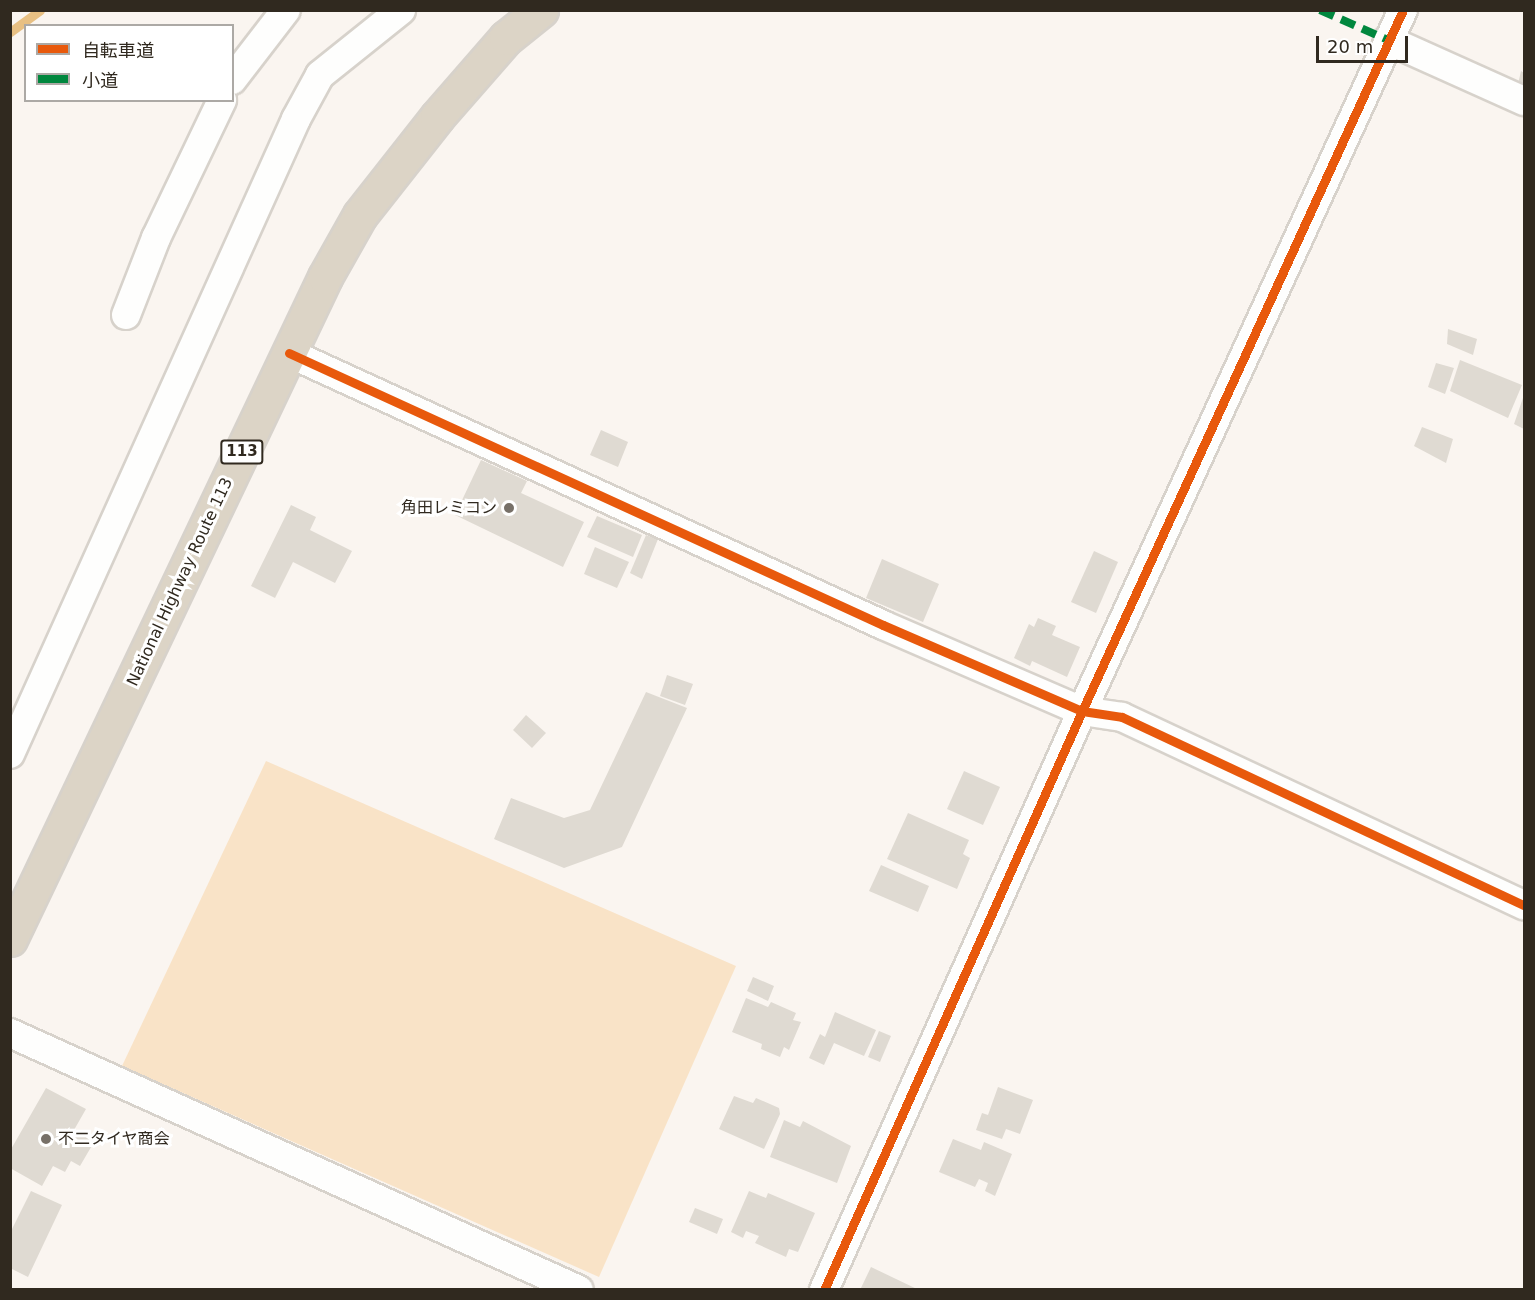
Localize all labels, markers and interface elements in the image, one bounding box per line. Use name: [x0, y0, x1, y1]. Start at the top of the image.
legend: [24, 24, 234, 102]
scale bar: [1319, 24, 1410, 62]
text: 20 m: [1327, 36, 1373, 57]
text: 自転車道: [82, 40, 154, 61]
text: 小道: [82, 70, 118, 91]
road number: 113: [220, 440, 264, 464]
street label: National Highway Route 113: [123, 475, 237, 689]
place label: 角田レミコン: [401, 498, 497, 518]
marker: 角田レミコン: [502, 501, 516, 515]
place label: 不二タイヤ商会: [58, 1129, 170, 1149]
marker: 不二タイヤ商会: [39, 1132, 53, 1146]

